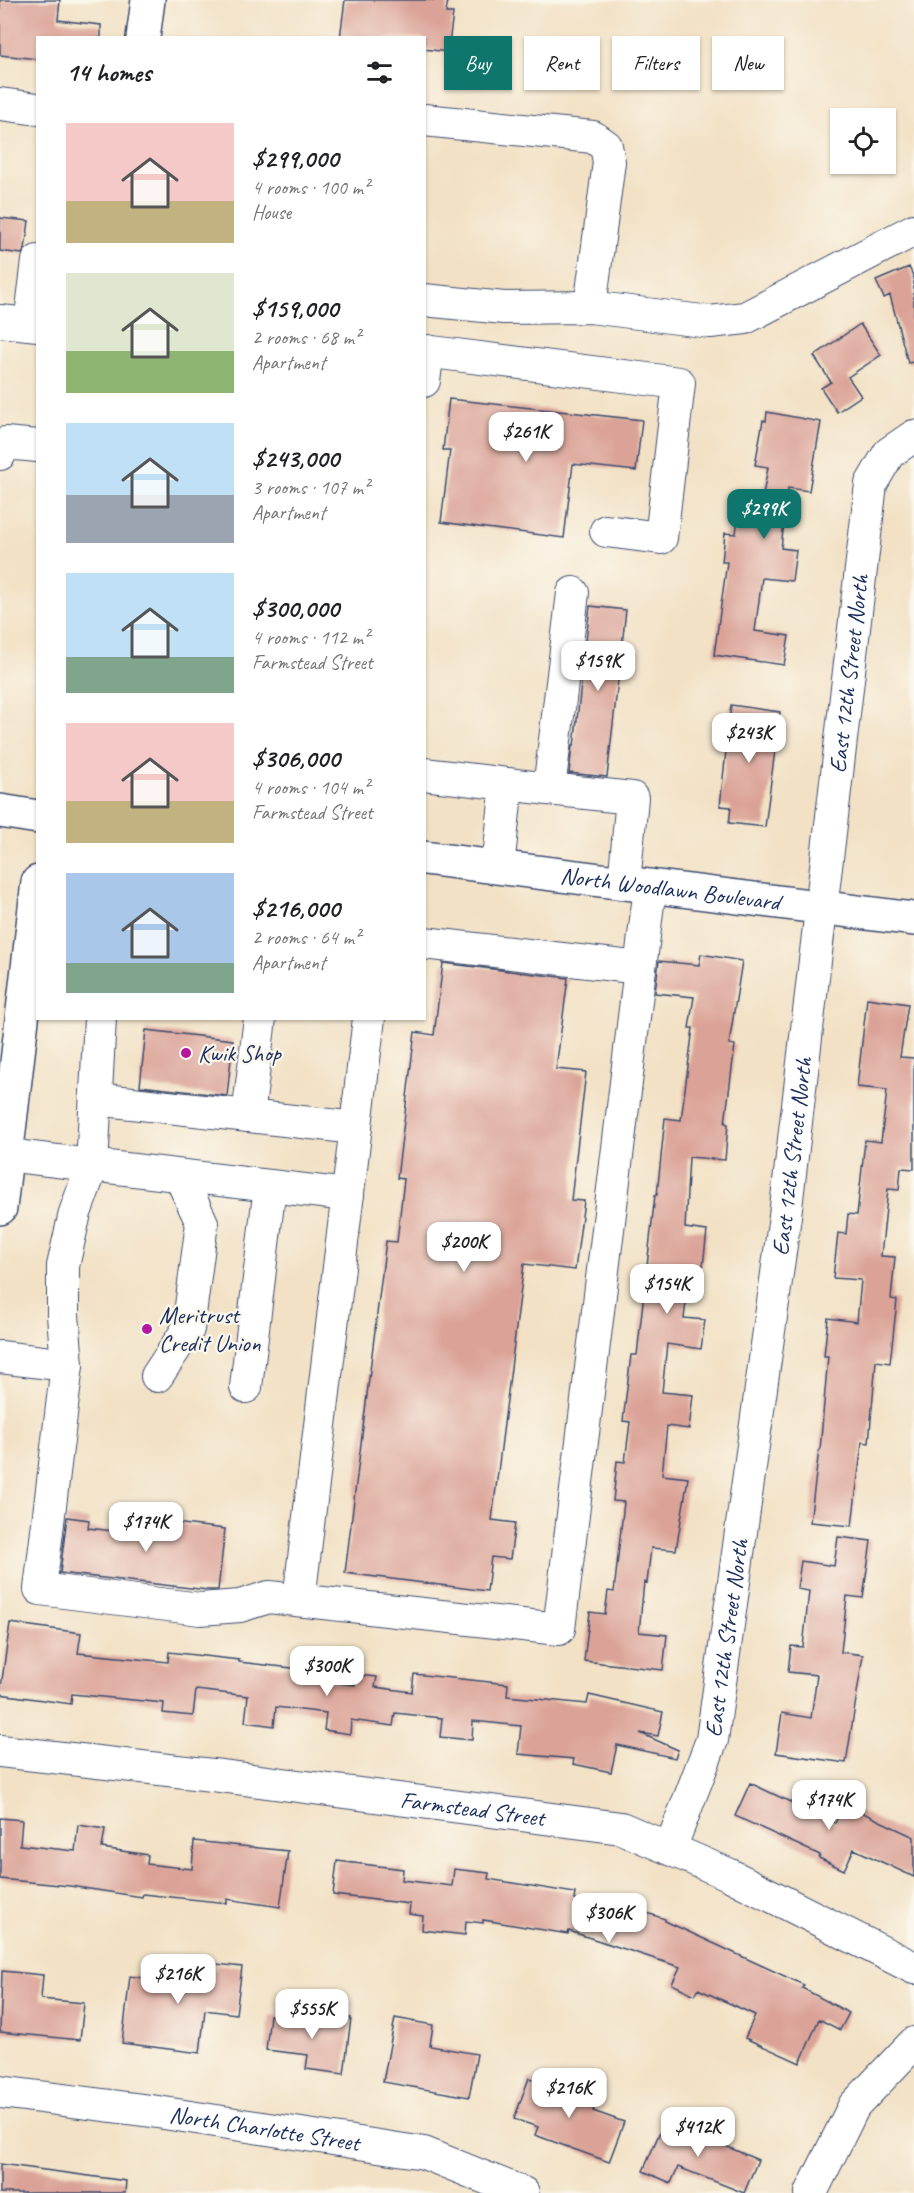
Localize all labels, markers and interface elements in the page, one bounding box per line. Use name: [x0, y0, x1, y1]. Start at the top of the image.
chip: Buy: [444, 36, 512, 90]
chip: Rent: [524, 36, 600, 90]
chip: Filters: [612, 36, 700, 90]
chip: New: [712, 36, 784, 90]
text: 14 homes: [66, 56, 151, 89]
icon: filters: [363, 56, 396, 89]
map controls: [830, 108, 896, 174]
button: locate: [830, 108, 896, 174]
text: $299,000: [252, 142, 338, 175]
icon: home: [114, 147, 186, 219]
text: 4 rooms · 100 m²: [252, 175, 369, 200]
text: House: [252, 200, 291, 225]
text: $159,000: [252, 292, 338, 325]
icon: home: [114, 297, 186, 369]
text: 2 rooms · 68 m²: [252, 325, 360, 350]
text: Apartment: [252, 350, 325, 375]
pin: $261K: [484, 412, 568, 463]
text: $261K: [503, 419, 549, 444]
text: $243,000: [252, 442, 339, 475]
icon: home: [114, 447, 186, 519]
text: 3 rooms · 107 m²: [252, 475, 369, 500]
pin: $299K: [722, 489, 806, 540]
text: $299K: [741, 496, 787, 521]
text: Apartment: [252, 500, 325, 525]
street label: East 12th Street North: [822, 572, 875, 774]
text: $300,000: [252, 592, 339, 625]
icon: home: [114, 597, 186, 669]
text: 4 rooms · 112 m²: [252, 625, 369, 650]
pin: $159K: [556, 641, 640, 692]
text: $159K: [575, 648, 621, 673]
text: Farmstead Street: [252, 650, 373, 675]
pin: $243K: [707, 713, 791, 764]
text: $243K: [726, 720, 772, 745]
text: $306,000: [252, 742, 340, 775]
icon: home: [114, 747, 186, 819]
text: 4 rooms · 104 m²: [252, 775, 369, 800]
text: Farmstead Street: [252, 800, 373, 825]
street label: North Woodlawn Boulevard: [559, 860, 785, 918]
text: $216,000: [252, 892, 340, 925]
icon: home: [114, 897, 186, 969]
text: 2 rooms · 64 m²: [252, 925, 360, 950]
text: Apartment: [252, 950, 325, 975]
place label: Kwik Shop: [198, 1038, 282, 1068]
marker: Kwik Shop: [179, 1046, 193, 1060]
street label: East 12th Street North: [765, 1054, 819, 1257]
pin: $200K: [422, 1222, 506, 1273]
text: $200K: [441, 1229, 487, 1254]
pin: $154K: [625, 1264, 709, 1315]
text: $154K: [644, 1271, 690, 1296]
place label: Meritrust Credit Union: [159, 1300, 261, 1358]
marker: Meritrust Credit Union: [140, 1322, 154, 1336]
pin: $174K: [104, 1502, 188, 1553]
text: $174K: [123, 1509, 169, 1534]
street label: East 12th Street North: [698, 1536, 755, 1739]
pin: $300K: [285, 1646, 369, 1697]
text: $300K: [304, 1653, 350, 1678]
pin: $174K: [787, 1780, 871, 1831]
street label: Farmstead Street: [399, 1784, 548, 1833]
text: $174K: [806, 1787, 852, 1812]
pin: $306K: [567, 1893, 651, 1944]
text: $306K: [586, 1900, 632, 1925]
pin: $216K: [136, 1954, 220, 2005]
text: $216K: [155, 1961, 201, 1986]
pin: $555K: [270, 1989, 354, 2040]
text: $555K: [289, 1996, 335, 2021]
pin: $216K: [527, 2068, 611, 2119]
text: $216K: [546, 2075, 592, 2100]
street label: North Charlotte Street: [167, 2099, 364, 2158]
pin: $412K: [656, 2107, 740, 2158]
text: $412K: [675, 2114, 721, 2139]

